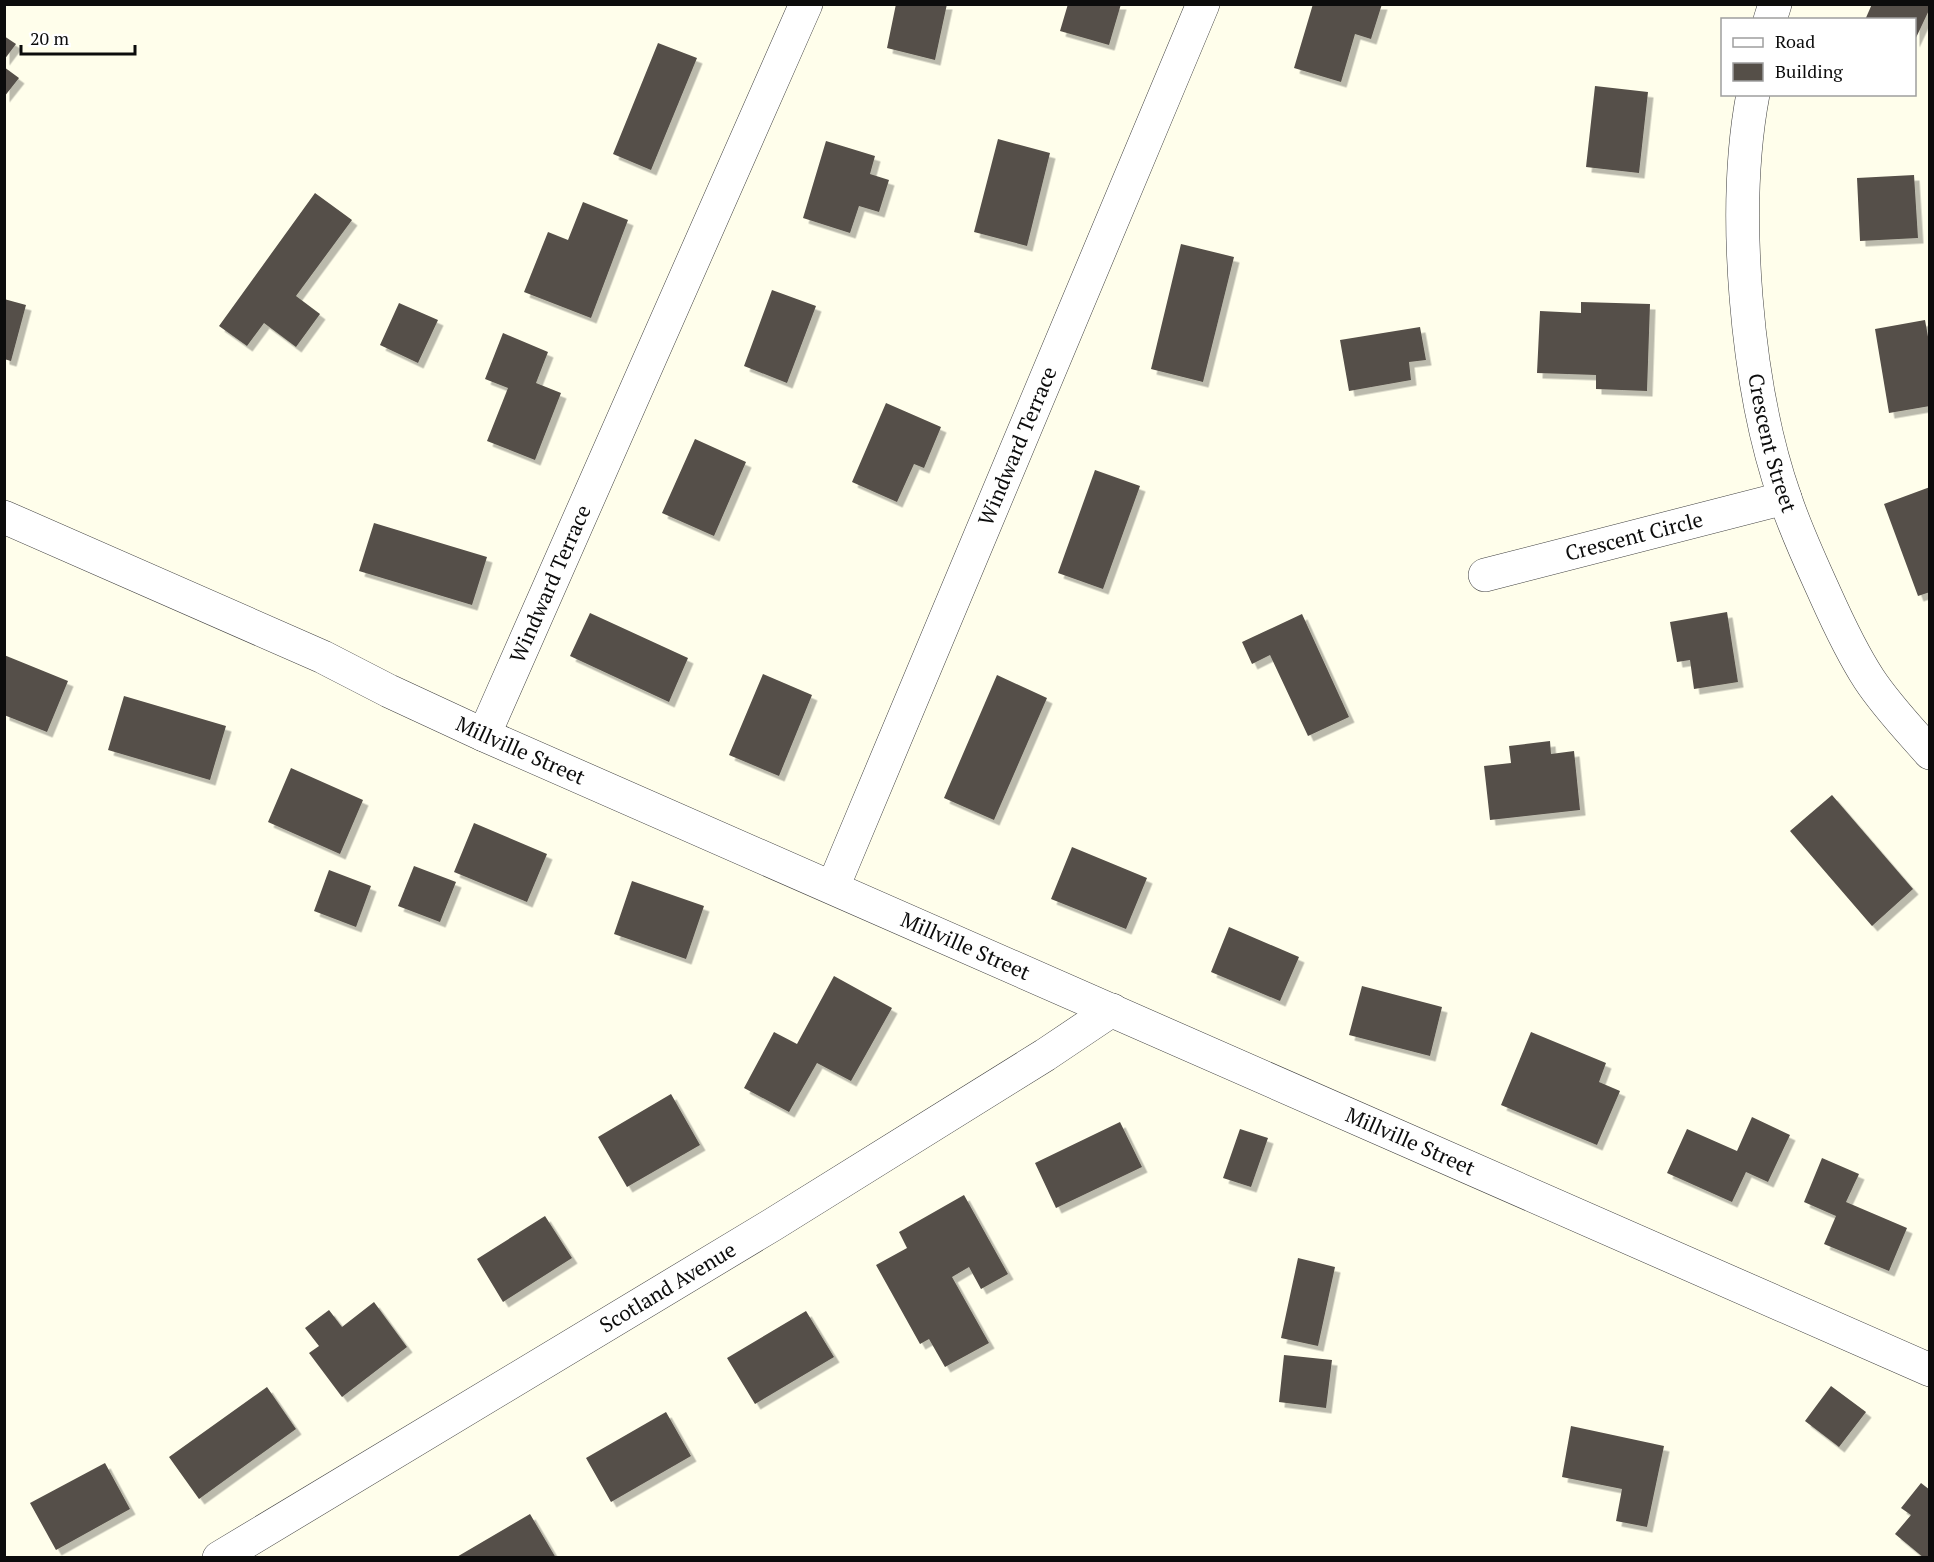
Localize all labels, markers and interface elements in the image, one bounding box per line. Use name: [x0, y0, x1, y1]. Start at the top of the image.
scale bar: [21, 18, 135, 56]
legend: [1721, 18, 1916, 96]
text: 20 m: [30, 26, 70, 50]
text: Road: [1775, 29, 1815, 53]
text: Building: [1775, 59, 1843, 83]
street label: Windward Terrace: [971, 362, 1063, 530]
street label: Crescent Street: [1742, 371, 1804, 516]
street label: Windward Terrace: [503, 500, 597, 667]
street label: Crescent Circle: [1562, 505, 1706, 567]
street label: Millville Street: [452, 709, 590, 791]
street label: Millville Street: [897, 905, 1035, 986]
street label: Millville Street: [1342, 1100, 1480, 1182]
street label: Scotland Avenue: [594, 1235, 741, 1339]

